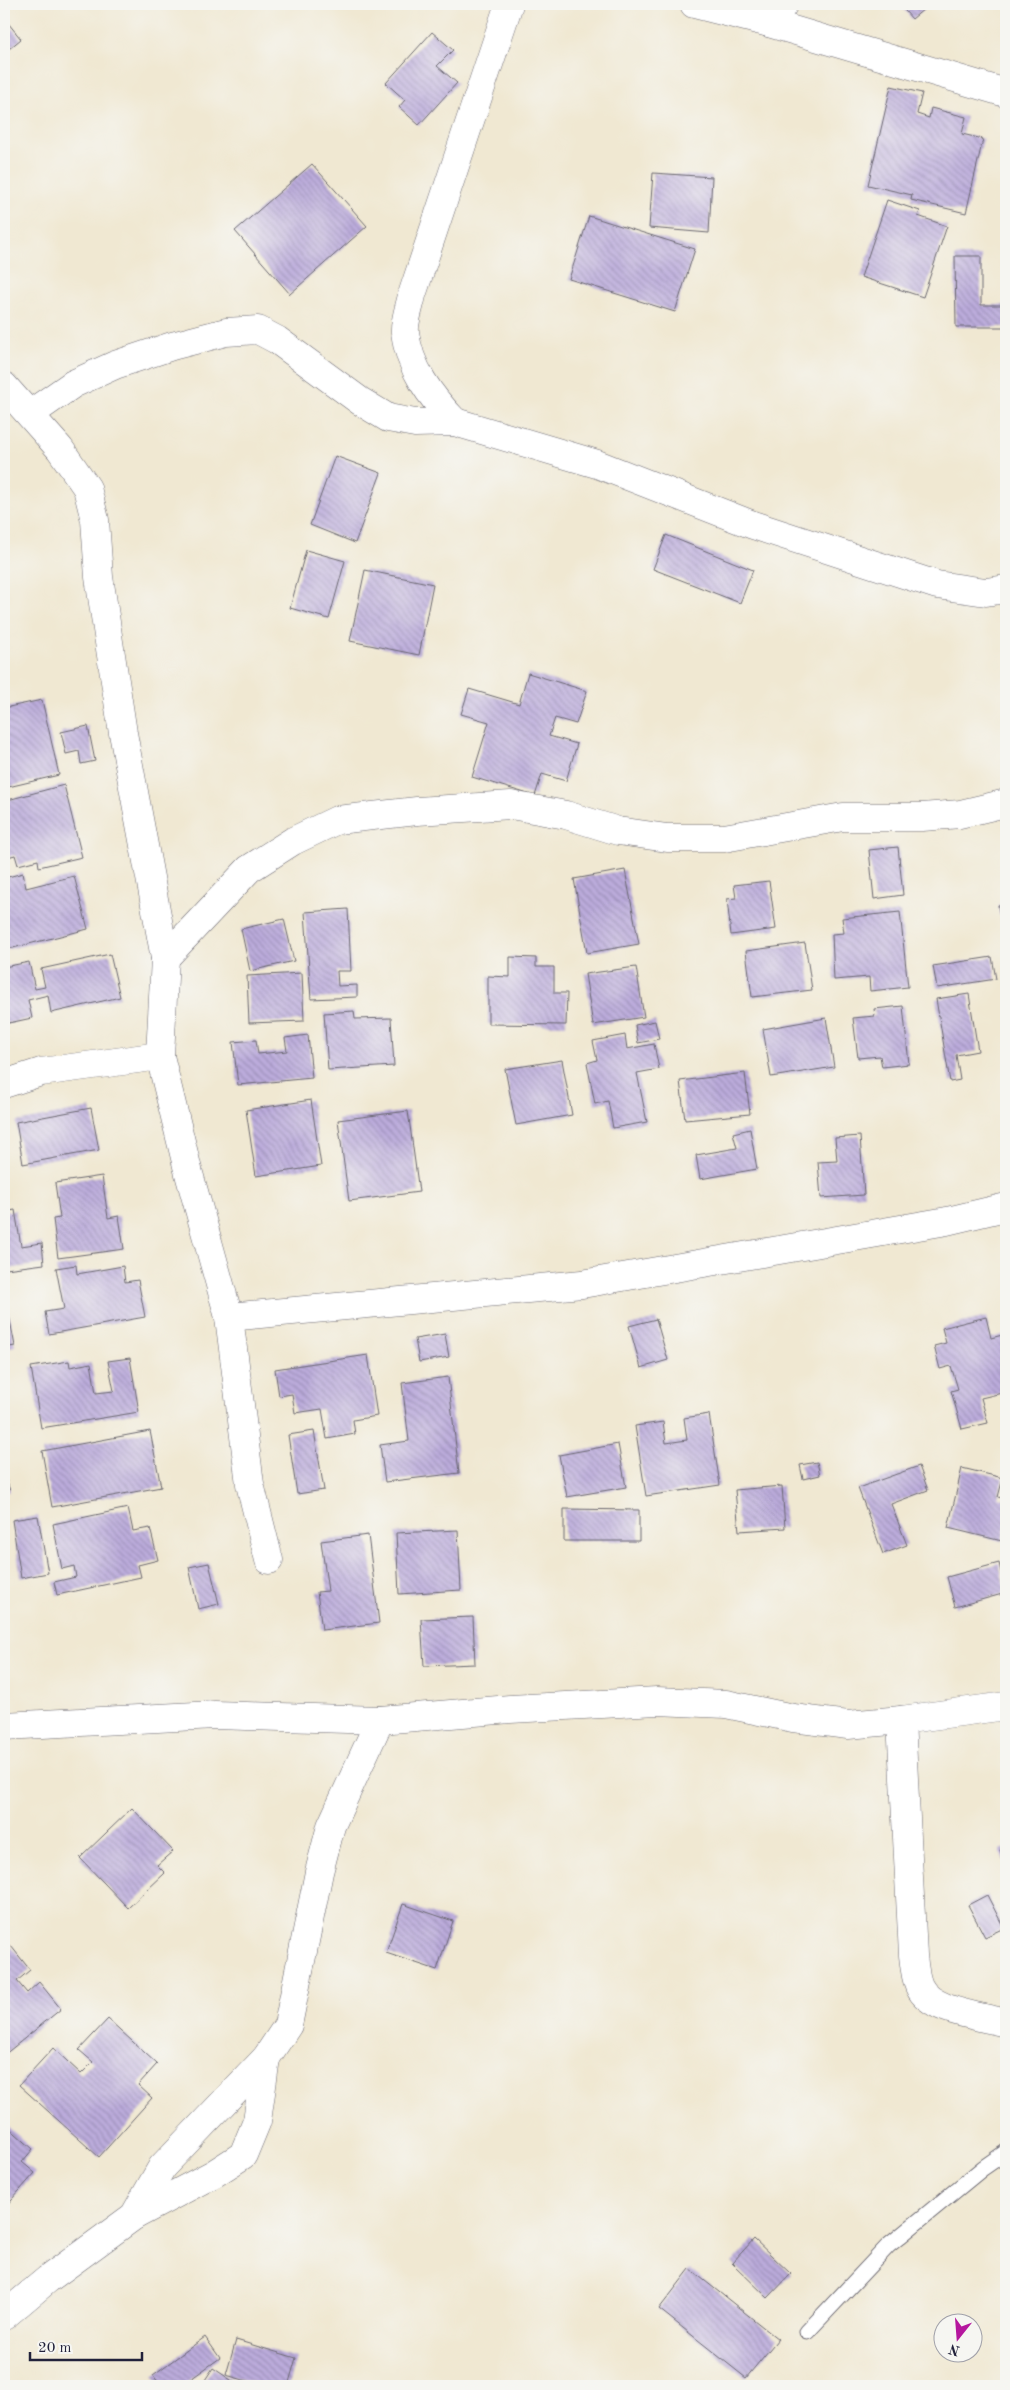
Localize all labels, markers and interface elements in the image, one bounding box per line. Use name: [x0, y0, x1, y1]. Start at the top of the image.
north arrow: [932, 2312, 982, 2362]
scale bar: [30, 2330, 142, 2362]
text: 20 m: [38, 2341, 72, 2356]
text: N: [947, 2341, 962, 2358]

